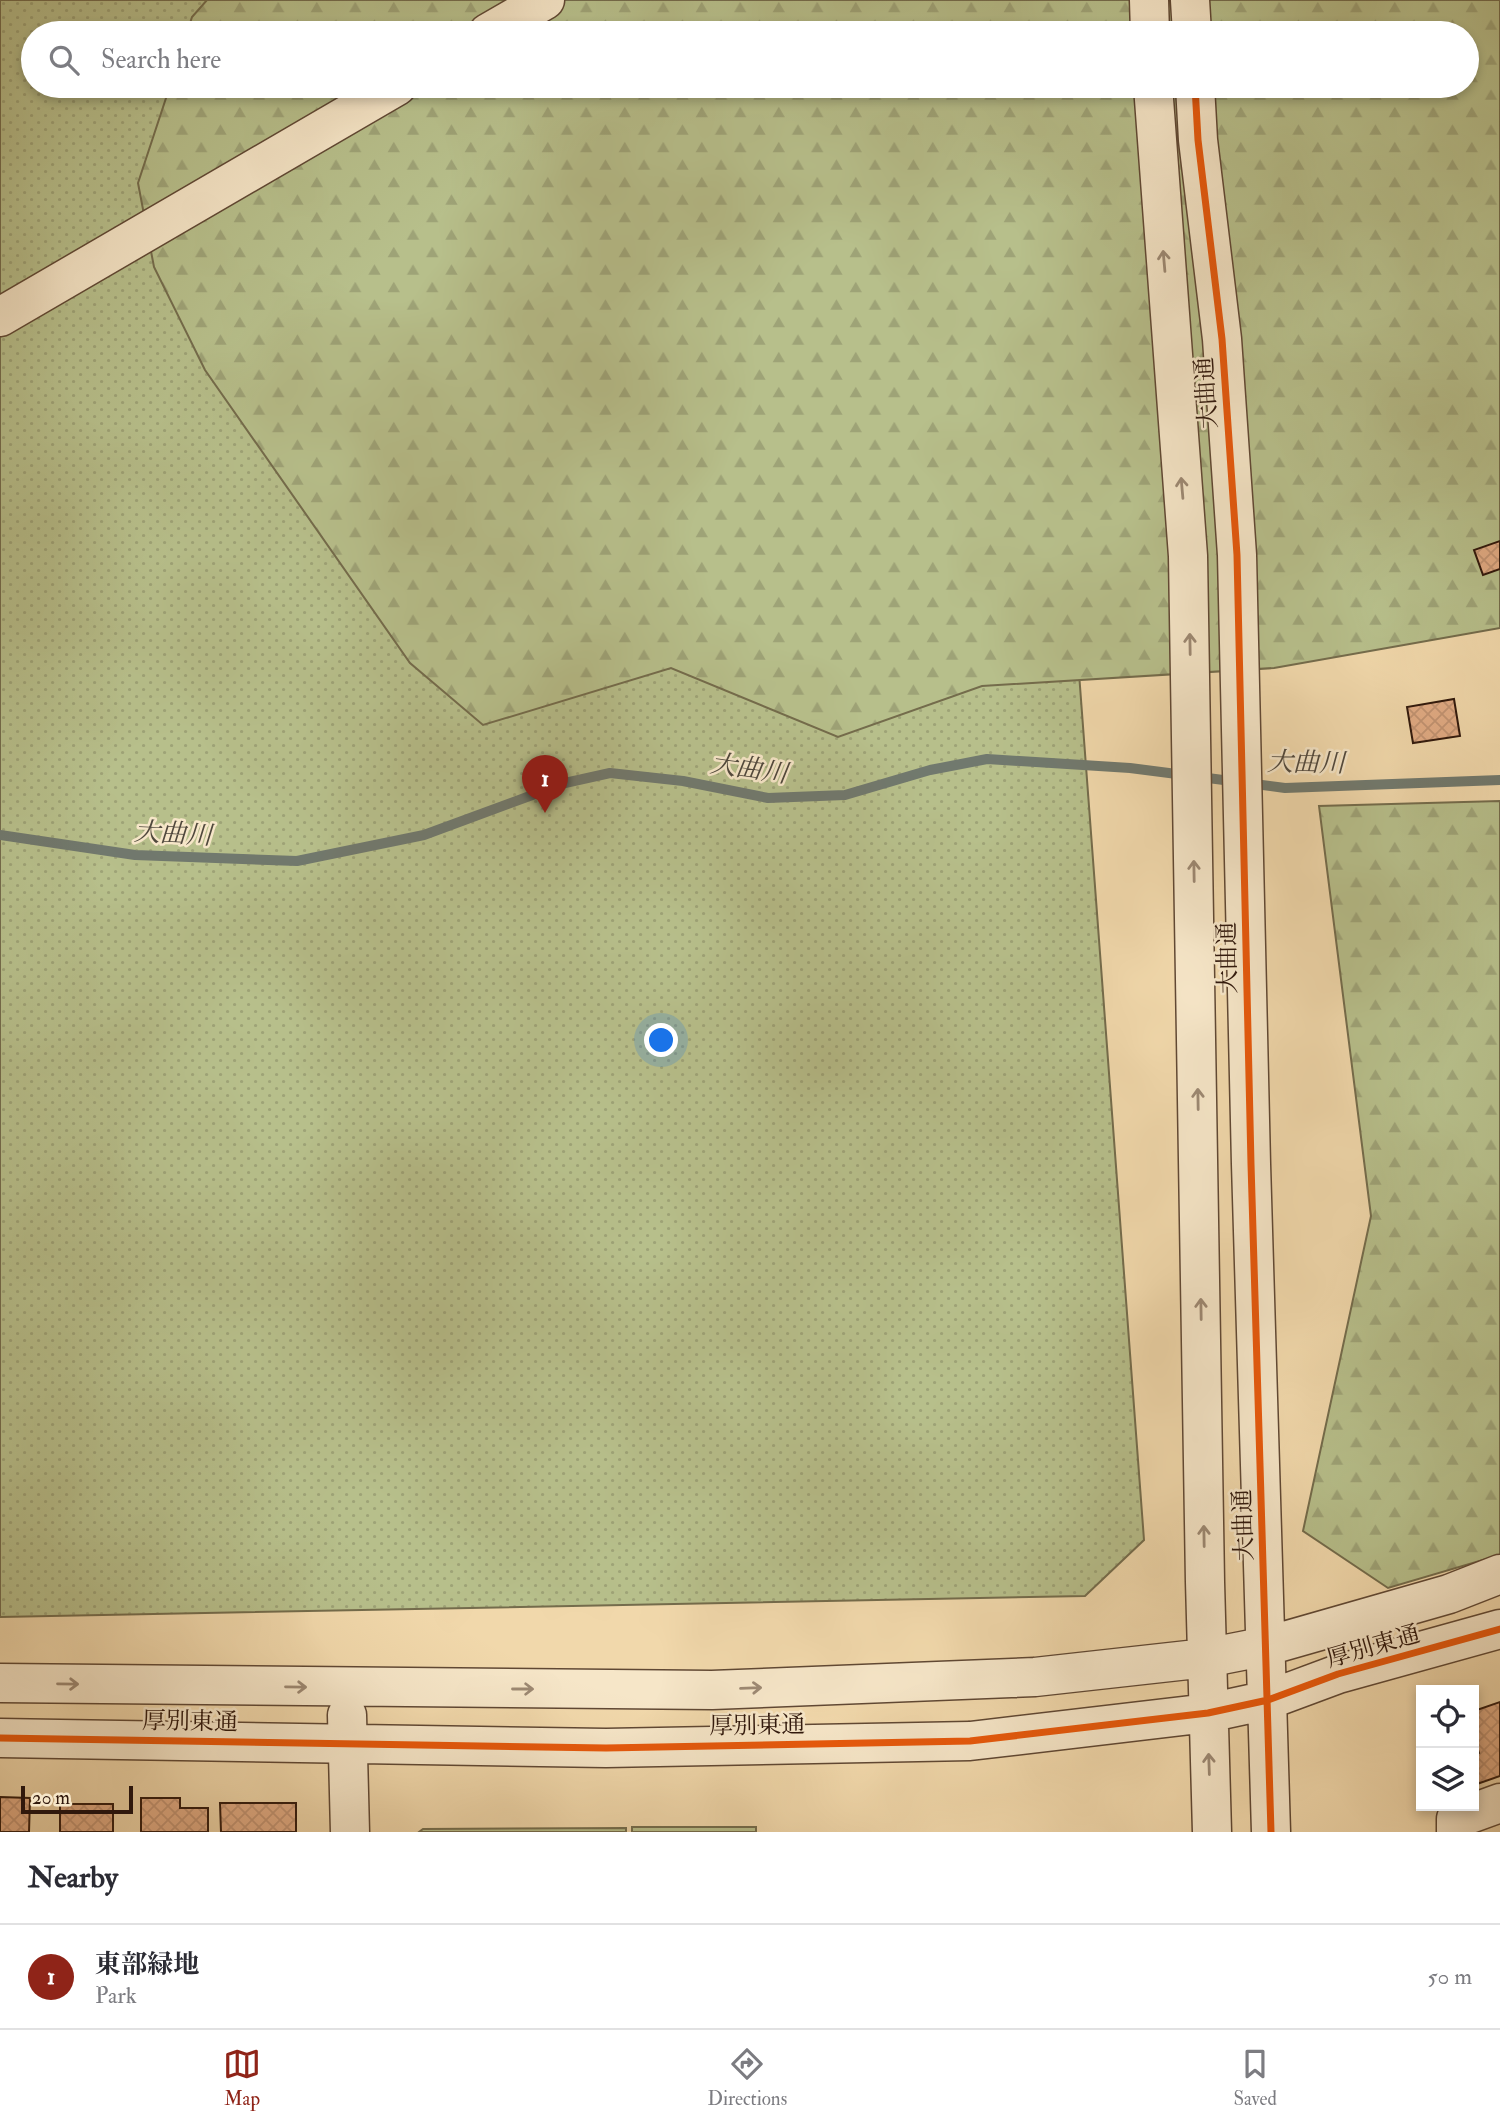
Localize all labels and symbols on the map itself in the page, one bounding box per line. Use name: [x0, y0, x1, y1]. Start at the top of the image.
one-way arrow: [1157, 250, 1170, 273]
street label: 大曲通: [1189, 356, 1224, 430]
one-way arrow: [1175, 477, 1188, 500]
one-way arrow: [1183, 633, 1196, 656]
water label: 大曲川: [1267, 746, 1348, 780]
water label: 大曲川: [708, 748, 793, 791]
pin: 1: [522, 755, 568, 813]
water label: 大曲川: [133, 816, 216, 852]
one-way arrow: [1187, 860, 1201, 883]
street label: 大曲通: [1211, 922, 1244, 994]
your location: [644, 1023, 678, 1057]
one-way arrow: [1192, 1088, 1205, 1111]
one-way arrow: [1195, 1298, 1208, 1321]
street label: 大曲通: [1227, 1488, 1260, 1562]
one-way arrow: [1197, 1525, 1211, 1548]
street label: 厚別東通: [1323, 1618, 1424, 1675]
one-way arrow: [56, 1677, 79, 1690]
one-way arrow: [284, 1680, 307, 1693]
one-way arrow: [511, 1682, 534, 1695]
one-way arrow: [739, 1682, 762, 1695]
street label: 厚別東通: [142, 1705, 238, 1738]
street label: 厚別東通: [709, 1709, 805, 1742]
one-way arrow: [1203, 1753, 1216, 1776]
scale bar: [21, 1783, 133, 1815]

